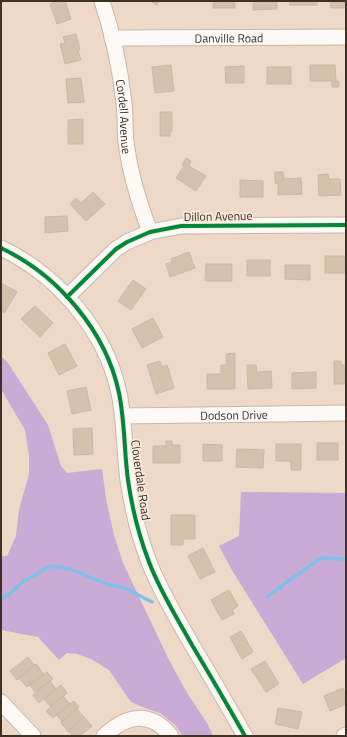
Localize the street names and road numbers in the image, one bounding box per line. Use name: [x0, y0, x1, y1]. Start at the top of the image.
street label: Danville Road: [195, 28, 263, 47]
street label: Cordell Avenue: [111, 78, 137, 155]
street label: Dillon Avenue: [183, 206, 253, 226]
street label: Dodson Drive: [200, 405, 268, 424]
street label: Cloverdale Road: [126, 439, 156, 521]

